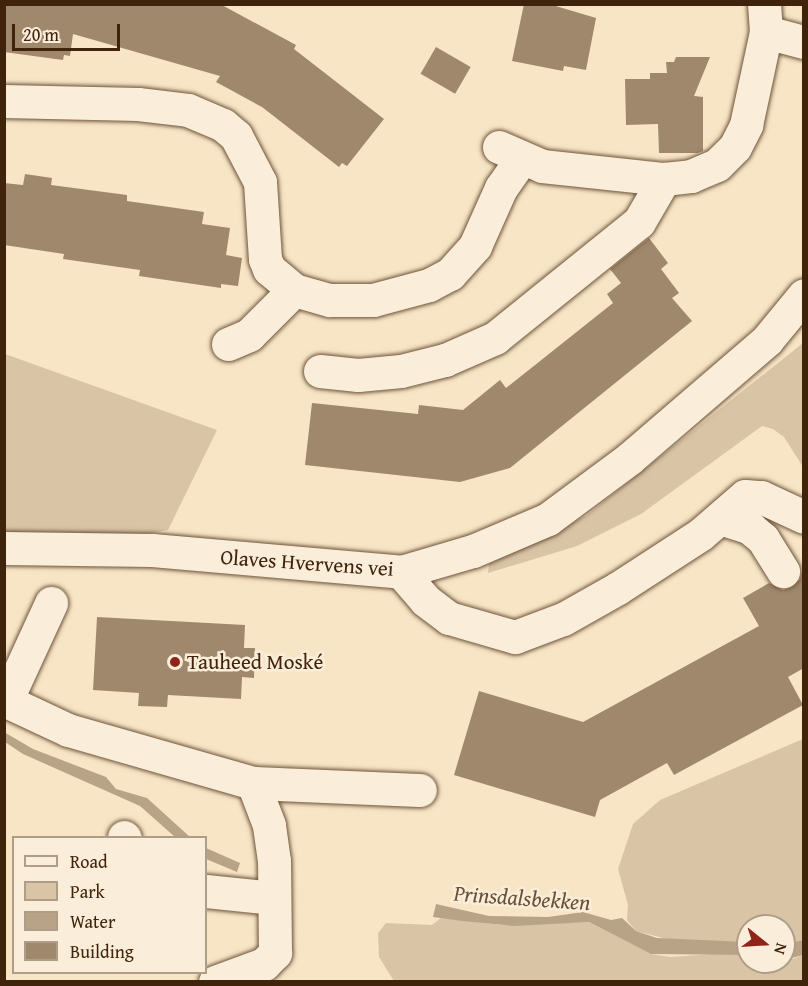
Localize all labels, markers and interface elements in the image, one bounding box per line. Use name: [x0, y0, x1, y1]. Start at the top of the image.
scale bar: [15, 12, 123, 50]
text: 20 m: [23, 21, 59, 48]
street label: Olaves Hvervens vei: [219, 544, 395, 582]
place label: Tauheed Moské: [187, 649, 323, 675]
marker: Tauheed Moské: [168, 655, 182, 669]
legend: [12, 836, 207, 974]
text: Road: [70, 848, 108, 875]
text: Park: [70, 878, 105, 905]
water label: Prinsdalsbekken: [453, 880, 591, 916]
text: Water: [70, 908, 115, 935]
north arrow: [736, 914, 796, 974]
text: Building: [70, 938, 134, 965]
text: N: [768, 940, 794, 958]

